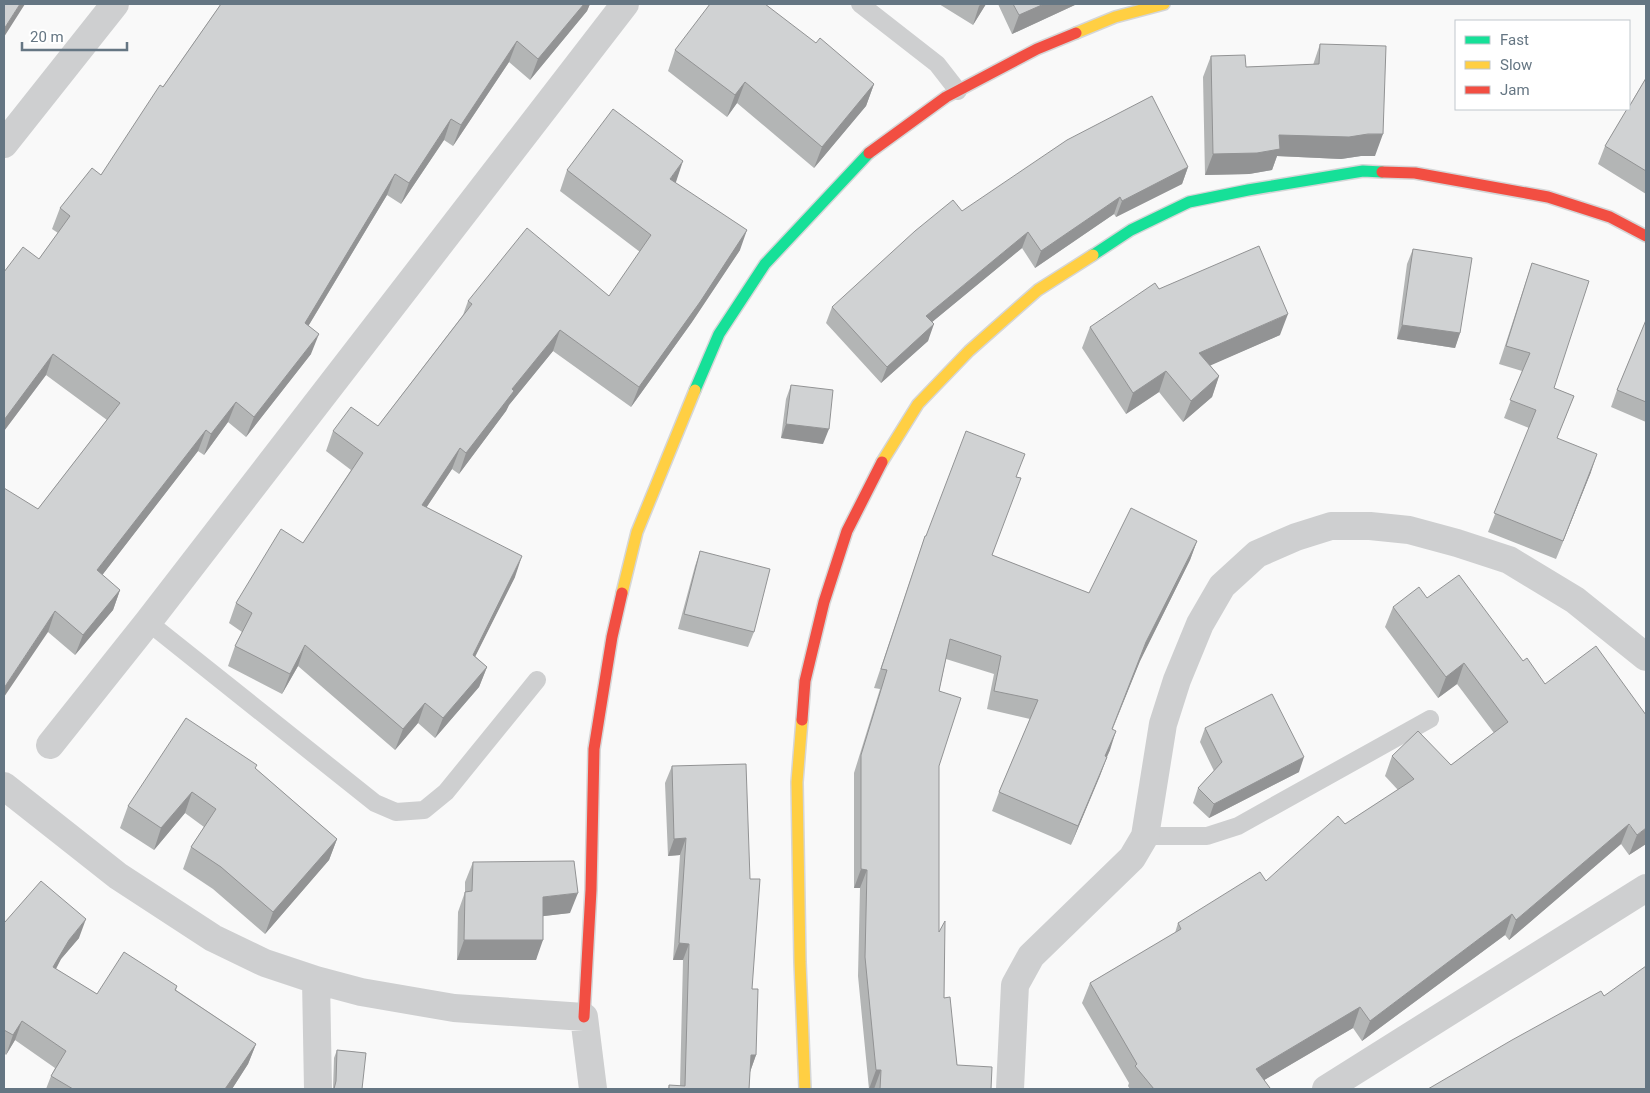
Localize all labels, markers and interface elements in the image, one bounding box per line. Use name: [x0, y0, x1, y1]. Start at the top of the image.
scale bar: [22, 20, 128, 52]
legend: [1455, 20, 1630, 110]
text: 20 m: [30, 28, 64, 46]
text: Fast: [1500, 31, 1529, 49]
text: Slow: [1500, 56, 1532, 74]
text: Jam: [1500, 81, 1530, 99]

